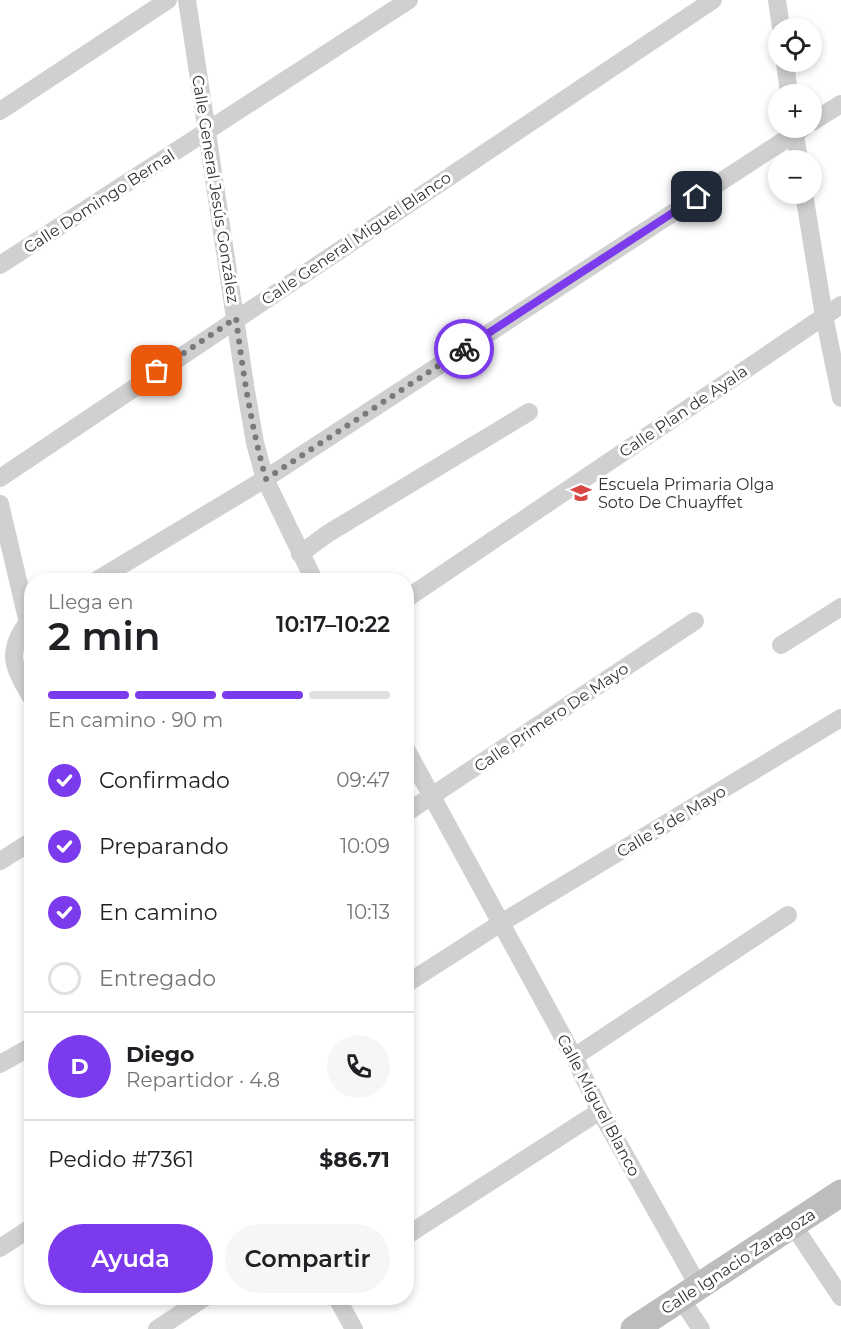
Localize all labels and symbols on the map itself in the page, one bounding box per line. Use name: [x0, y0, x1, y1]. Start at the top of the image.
street label: Calle General Jesús González: [188, 74, 243, 304]
street label: Calle Domingo Bernal: [20, 145, 178, 257]
street label: Calle General Miguel Blanco: [258, 168, 455, 309]
pin: [671, 171, 722, 222]
courier: [434, 319, 494, 379]
pin: [131, 345, 182, 396]
street label: Calle Plan de Ayala: [615, 361, 751, 461]
place label: Escuela Primaria Olga Soto De Chuayffet: [598, 475, 774, 512]
school or university icon: Escuela Primaria Olga Soto De Chuayffet: [569, 481, 593, 505]
street label: Calle Primero De Mayo: [471, 659, 632, 776]
street label: Calle 5 de Mayo: [613, 781, 729, 861]
street label: Calle Miguel Blanco: [553, 1031, 644, 1179]
street label: Calle Ignacio Zaragoza: [658, 1204, 819, 1318]

